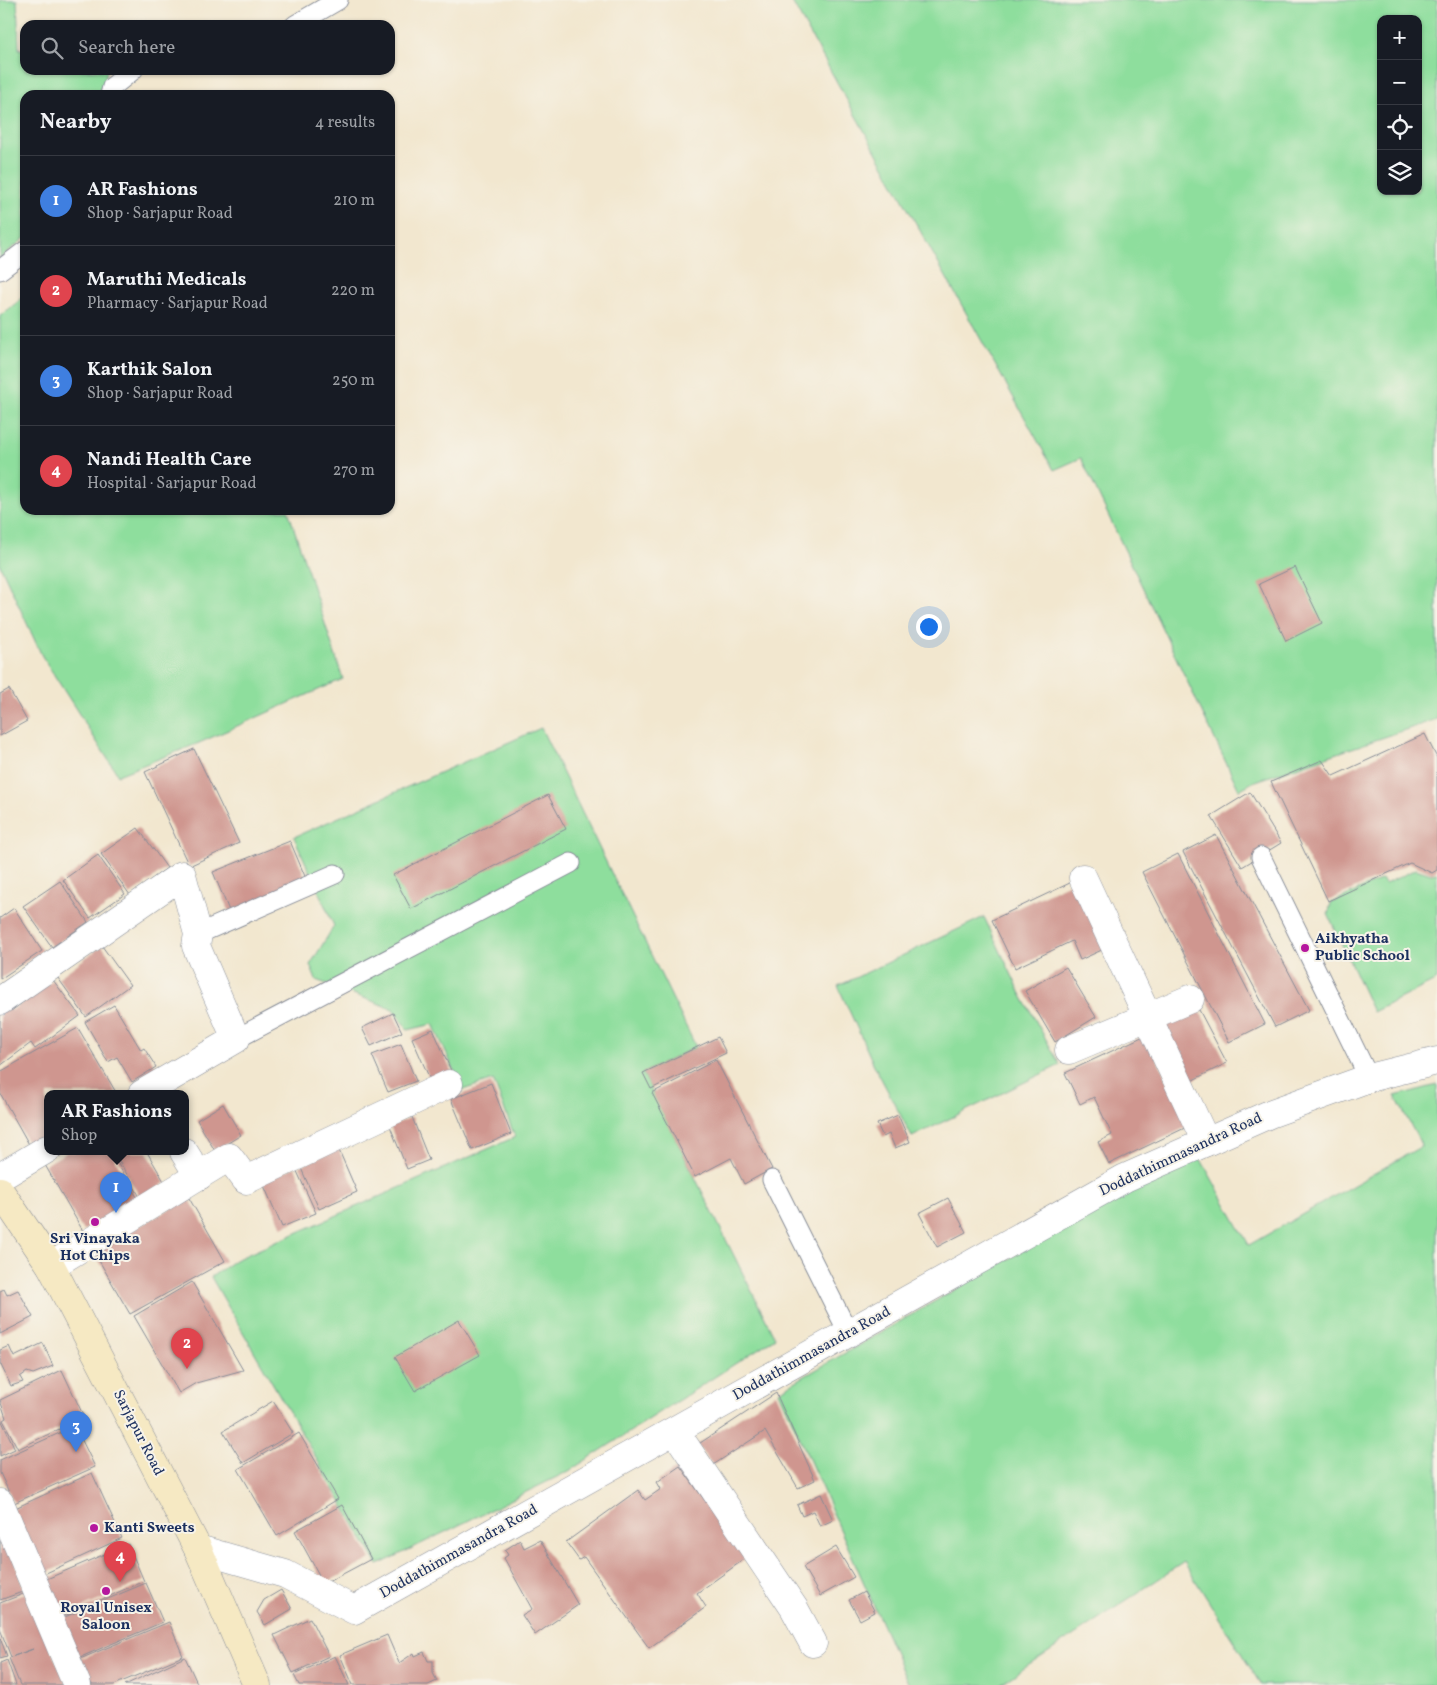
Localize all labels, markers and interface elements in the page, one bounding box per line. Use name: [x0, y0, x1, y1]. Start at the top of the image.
map controls: [1377, 15, 1422, 195]
button: +: [1377, 15, 1422, 60]
search box: [20, 20, 395, 75]
icon: search: [38, 34, 66, 62]
text: Search here: [78, 35, 175, 61]
button: −: [1377, 60, 1422, 105]
button: locate: [1377, 105, 1422, 150]
text: Nearby: [40, 108, 111, 137]
text: 4 results: [315, 112, 375, 134]
button: layers: [1377, 150, 1422, 195]
text: AR Fashions: [87, 177, 198, 203]
text: 1: [53, 190, 59, 212]
text: 210 m: [333, 190, 375, 212]
text: Shop · Sarjapur Road: [87, 203, 233, 225]
text: Maruthi Medicals: [87, 267, 247, 293]
text: 2: [52, 280, 60, 302]
text: 220 m: [331, 280, 375, 302]
text: Pharmacy · Sarjapur Road: [87, 293, 268, 315]
text: Karthik Salon: [87, 357, 212, 383]
text: 3: [52, 370, 60, 392]
text: 250 m: [332, 370, 375, 392]
text: Shop · Sarjapur Road: [87, 383, 233, 405]
text: Nandi Health Care: [87, 447, 251, 473]
text: 4: [51, 460, 61, 482]
text: 270 m: [333, 460, 375, 482]
text: Hospital · Sarjapur Road: [87, 473, 257, 495]
your location: [916, 614, 942, 640]
place label: Aikhyatha Public School: [1315, 929, 1410, 967]
marker: Aikhyatha Public School: [1299, 942, 1311, 954]
popup: [44, 1090, 189, 1155]
text: AR Fashions: [61, 1099, 172, 1125]
street label: Doddathimmasandra Road: [1096, 1108, 1266, 1202]
text: Shop: [61, 1125, 97, 1147]
pin: 1: [100, 1172, 132, 1213]
marker: Sri Vinayaka Hot Chips: [89, 1216, 101, 1228]
place label: Sri Vinayaka Hot Chips: [50, 1229, 140, 1267]
street label: Doddathimmasandra Road: [729, 1302, 895, 1406]
pin: 2: [171, 1328, 203, 1369]
street label: Sarjapur Road: [107, 1386, 169, 1480]
pin: 3: [60, 1411, 92, 1452]
street label: Doddathimmasandra Road: [376, 1500, 542, 1604]
place label: Kanti Sweets: [104, 1518, 195, 1539]
marker: Kanti Sweets: [88, 1522, 100, 1534]
pin: 4: [104, 1541, 136, 1582]
marker: Royal Unisex Saloon: [100, 1585, 112, 1597]
place label: Royal Unisex Saloon: [60, 1598, 152, 1636]

